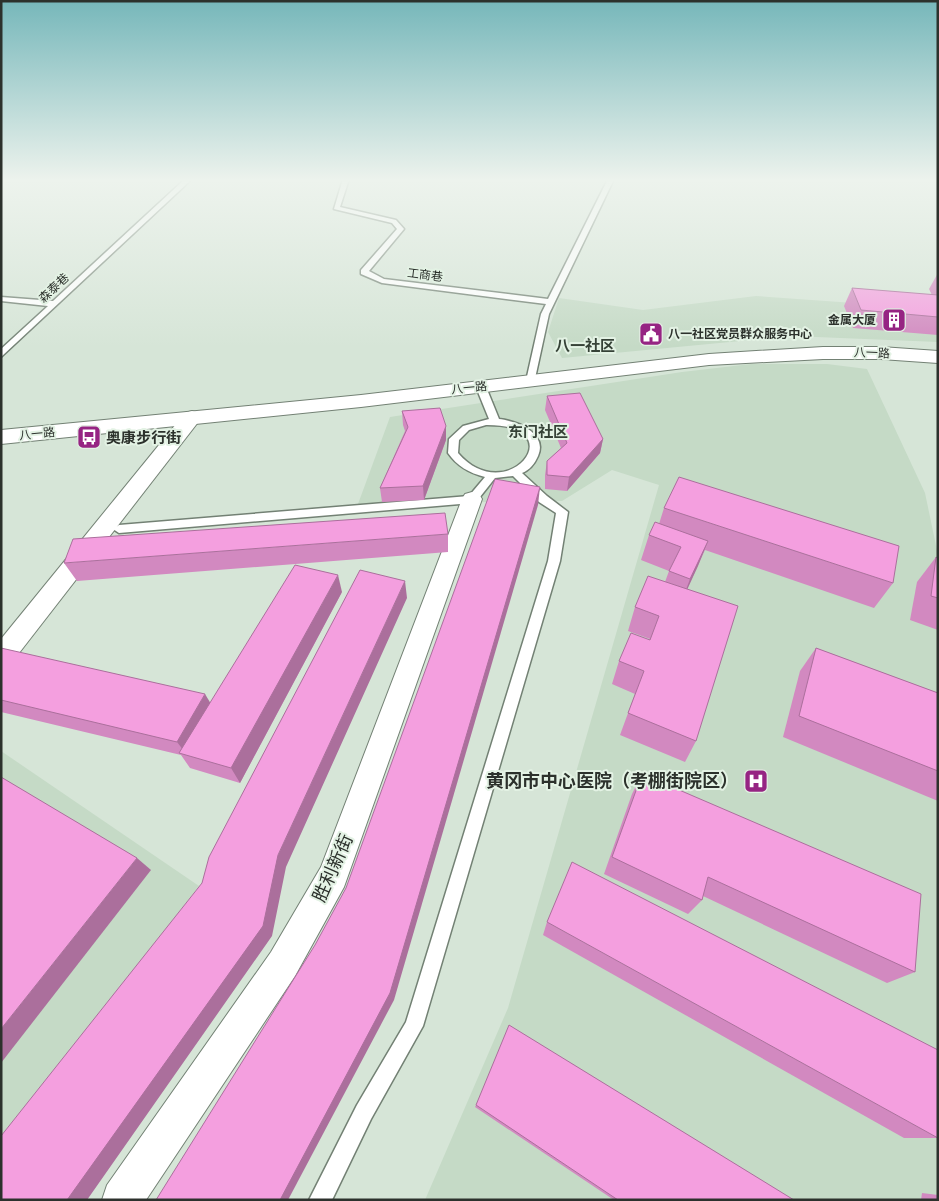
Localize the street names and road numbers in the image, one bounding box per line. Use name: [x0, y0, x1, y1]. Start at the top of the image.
street label: 工商巷: [406, 266, 444, 284]
street label: 森泰巷: [36, 271, 72, 305]
street label: 八一路: [854, 345, 890, 361]
street label: 八一路: [450, 379, 488, 397]
street label: 八一路: [18, 425, 56, 443]
street label: 胜利新街: [309, 831, 357, 905]

